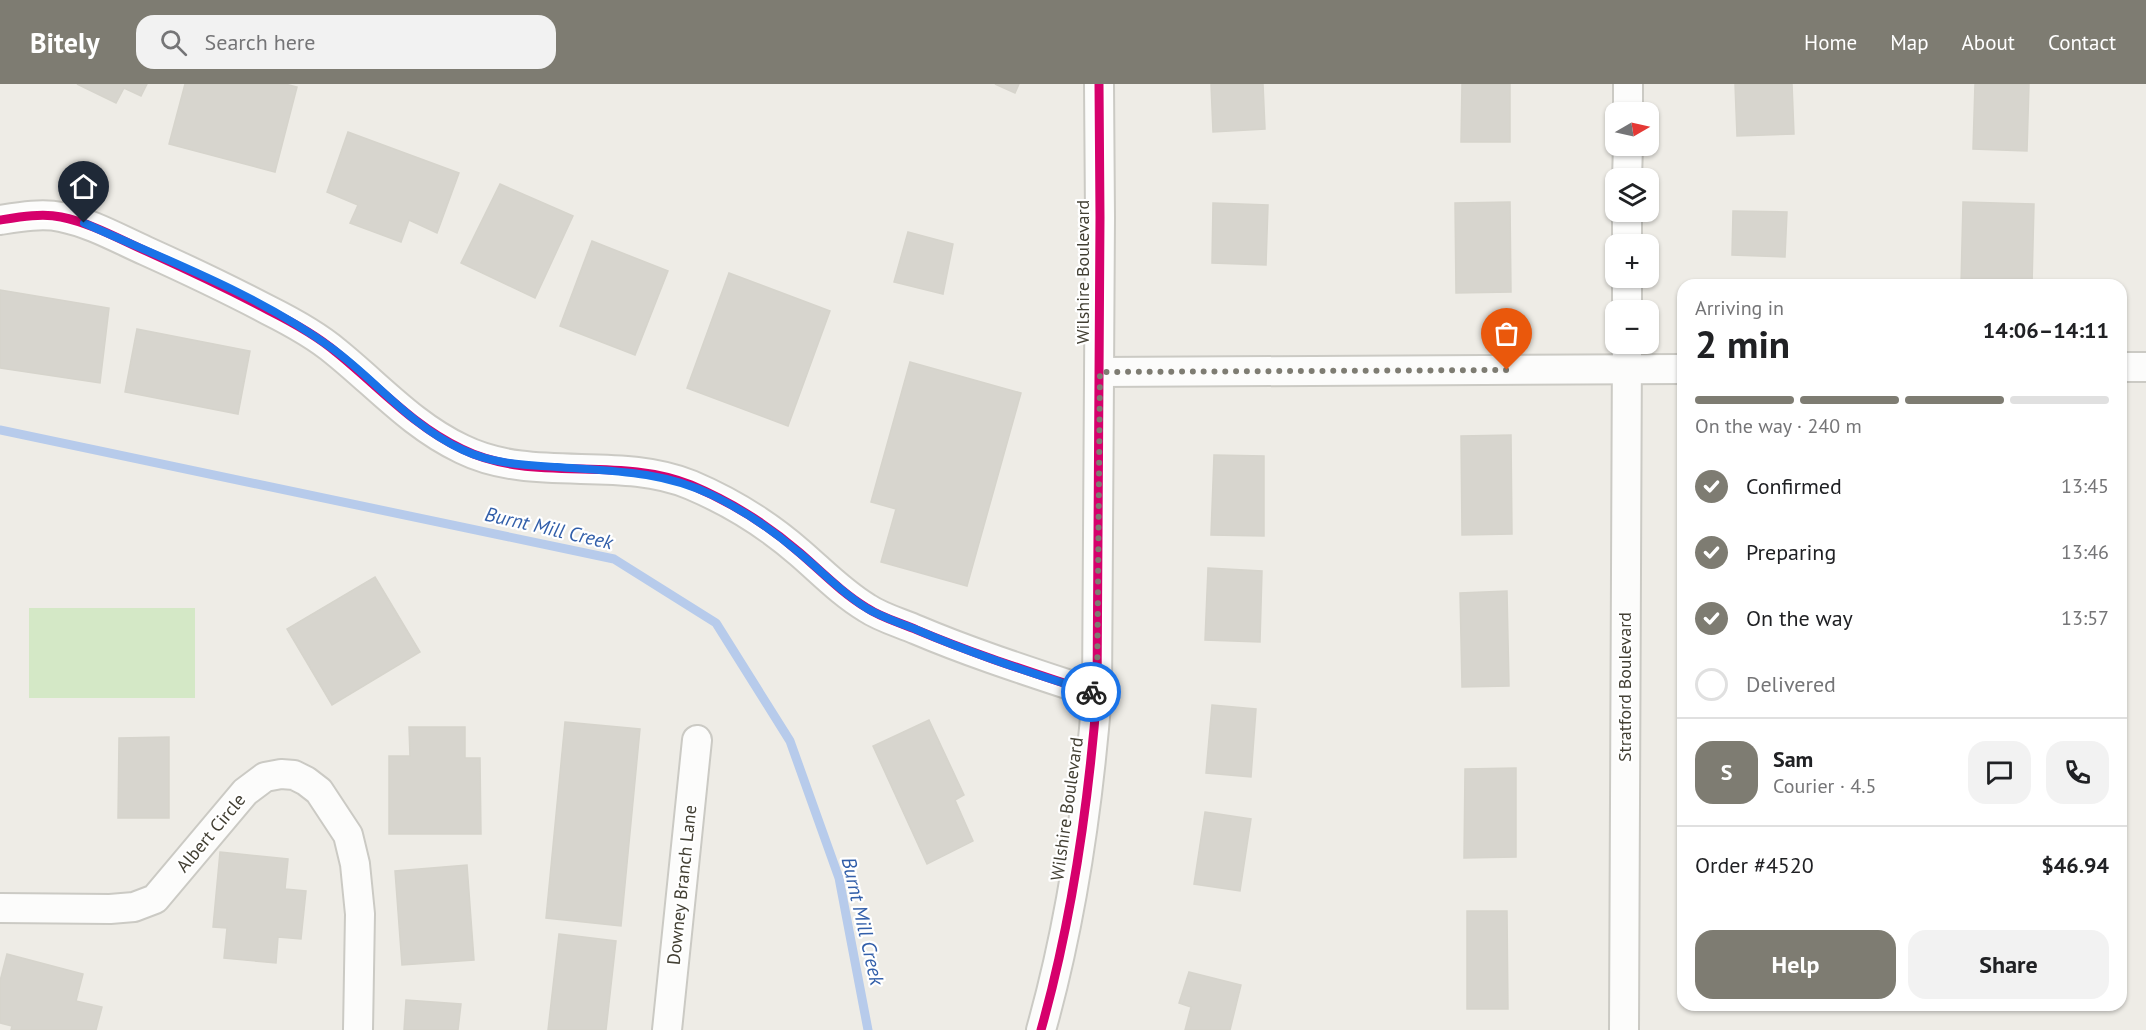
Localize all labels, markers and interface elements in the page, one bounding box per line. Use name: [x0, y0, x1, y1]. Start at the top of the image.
search box: [136, 15, 556, 69]
text: Bitely: [30, 24, 100, 61]
icon: search: [157, 26, 190, 59]
text: Search here: [205, 28, 316, 56]
text: Home: [1804, 29, 1857, 56]
text: Map: [1890, 29, 1929, 56]
text: About: [1962, 29, 2015, 56]
text: Contact: [2048, 29, 2116, 56]
north arrow: [1605, 102, 1659, 156]
map controls: [1605, 102, 1659, 354]
pin: [58, 161, 109, 223]
button: layers: [1605, 168, 1659, 222]
icon: home: [67, 170, 100, 203]
street label: Wilshire Boulevard: [1071, 200, 1094, 344]
button: +: [1605, 234, 1659, 288]
text: Arriving in: [1695, 295, 1784, 321]
button: −: [1605, 300, 1659, 354]
pin: [1481, 308, 1532, 370]
text: 14:06–14:11: [1983, 316, 2109, 344]
icon: bag: [1490, 317, 1523, 350]
text: 2 min: [1695, 318, 1790, 369]
text: On the way · 240 m: [1695, 413, 1862, 439]
icon: check: [1695, 470, 1728, 503]
text: Confirmed: [1746, 472, 1842, 500]
text: 13:45: [2061, 473, 2109, 499]
water label: Burnt Mill Creek: [482, 501, 617, 556]
icon: check: [1695, 536, 1728, 569]
text: Preparing: [1746, 538, 1836, 566]
text: 13:46: [2061, 539, 2109, 565]
icon: check: [1695, 602, 1728, 635]
text: On the way: [1746, 604, 1853, 632]
text: 13:57: [2061, 605, 2109, 631]
street label: Stratford Boulevard: [1613, 612, 1636, 762]
courier: [1061, 662, 1121, 722]
text: Delivered: [1746, 670, 1836, 698]
icon: bike: [1075, 676, 1108, 709]
street label: Wilshire Boulevard: [1045, 736, 1088, 882]
button: chat: [1968, 741, 2031, 804]
button: phone: [2046, 741, 2109, 804]
text: Sam: [1773, 745, 1813, 773]
text: S: [1721, 758, 1732, 786]
text: Courier · 4.5: [1773, 773, 1876, 799]
street label: Albert Circle: [171, 789, 250, 877]
street label: Downey Branch Lane: [662, 804, 701, 966]
text: Order #4520: [1695, 851, 1814, 879]
text: $46.94: [2041, 851, 2109, 879]
water label: Burnt Mill Creek: [836, 854, 891, 989]
button: Help: [1695, 930, 1896, 999]
button: Share: [1908, 930, 2109, 999]

